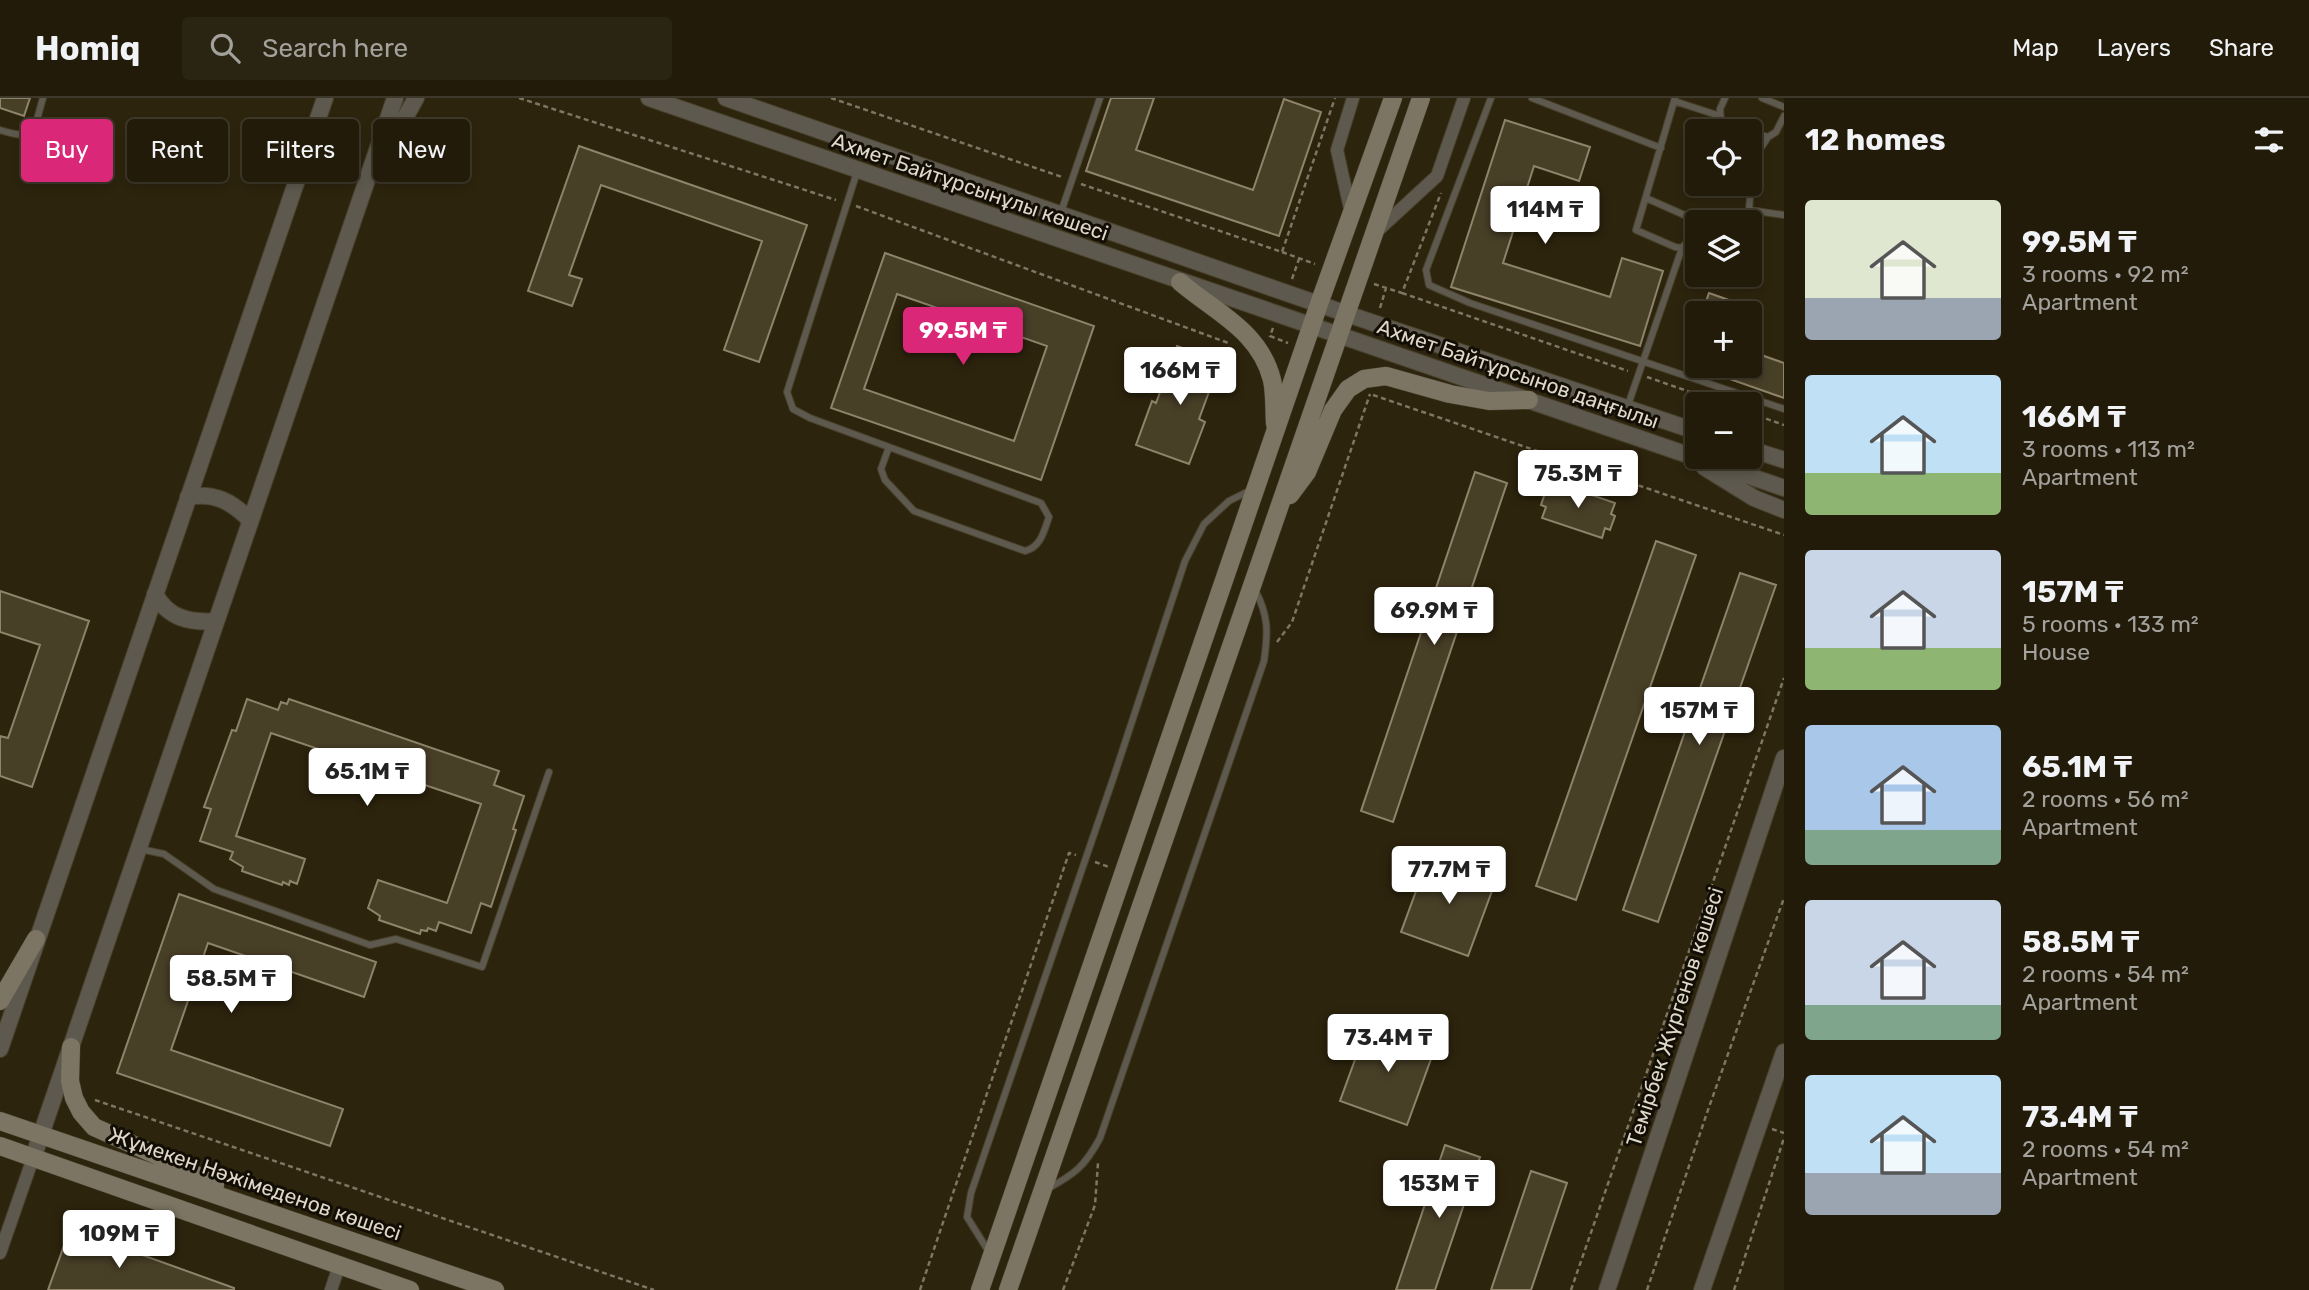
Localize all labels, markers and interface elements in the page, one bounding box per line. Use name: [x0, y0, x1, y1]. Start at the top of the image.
search box: [182, 17, 672, 80]
text: Homiq: [35, 29, 140, 68]
icon: search: [206, 29, 244, 67]
text: Search here: [262, 33, 408, 64]
text: Map: [2012, 34, 2059, 62]
text: Layers: [2097, 34, 2171, 62]
text: Share: [2209, 34, 2274, 62]
chip: Buy: [21, 119, 113, 182]
chip: Rent: [127, 119, 228, 182]
chip: Filters: [242, 119, 359, 182]
chip: New: [373, 119, 470, 182]
map controls: [1685, 119, 1762, 469]
button: locate: [1685, 119, 1762, 196]
icon: filters: [2250, 121, 2288, 159]
text: 12 homes: [1805, 122, 1946, 158]
street label: Ахмет Байтұрсынұлы көшесі: [829, 127, 1112, 246]
pin: 114M ₸: [1488, 186, 1602, 246]
text: 114M ₸: [1506, 195, 1584, 223]
button: layers: [1685, 210, 1762, 287]
text: 99.5M ₸: [2022, 224, 2137, 260]
icon: home: [1861, 228, 1945, 312]
text: 3 rooms · 92 m²: [2022, 260, 2188, 288]
text: Apartment: [2022, 288, 2138, 316]
button: +: [1685, 301, 1762, 378]
pin: 99.5M ₸: [898, 308, 1028, 367]
street label: Ахмет Байтұрсынов даңғылы: [1374, 314, 1662, 434]
text: 99.5M ₸: [919, 316, 1007, 344]
pin: 166M ₸: [1123, 348, 1237, 407]
text: 166M ₸: [1140, 356, 1220, 384]
button: −: [1685, 392, 1762, 469]
text: 166M ₸: [2022, 399, 2126, 435]
icon: home: [1861, 403, 1945, 487]
text: 3 rooms · 113 m²: [2022, 435, 2195, 463]
pin: 75.3M ₸: [1513, 450, 1643, 510]
text: 75.3M ₸: [1534, 459, 1622, 487]
text: Apartment: [2022, 463, 2138, 491]
text: 157M ₸: [2022, 574, 2124, 610]
icon: home: [1861, 578, 1945, 662]
pin: 69.9M ₸: [1369, 588, 1499, 647]
text: 69.9M ₸: [1390, 596, 1478, 624]
text: 5 rooms · 133 m²: [2022, 610, 2199, 638]
text: House: [2022, 638, 2090, 666]
pin: 157M ₸: [1642, 688, 1756, 747]
text: 157M ₸: [1660, 696, 1738, 724]
pin: 65.1M ₸: [302, 748, 432, 808]
text: 65.1M ₸: [2022, 749, 2132, 785]
icon: home: [1861, 753, 1945, 837]
text: 65.1M ₸: [325, 757, 409, 785]
text: 2 rooms · 56 m²: [2022, 785, 2189, 813]
text: Apartment: [2022, 813, 2138, 841]
pin: 77.7M ₸: [1384, 846, 1514, 906]
text: 77.7M ₸: [1408, 855, 1490, 883]
street label: Темірбек Жүргенов көшесі: [1621, 884, 1728, 1150]
text: 58.5M ₸: [2022, 924, 2140, 960]
icon: home: [1861, 928, 1945, 1012]
pin: 58.5M ₸: [166, 956, 296, 1015]
text: 2 rooms · 54 m²: [2022, 960, 2189, 988]
text: 58.5M ₸: [186, 964, 276, 992]
text: Apartment: [2022, 988, 2138, 1016]
pin: 73.4M ₸: [1323, 1014, 1453, 1074]
text: 73.4M ₸: [1344, 1023, 1432, 1051]
text: 73.4M ₸: [2022, 1099, 2138, 1135]
icon: home: [1861, 1103, 1945, 1187]
street label: Жұмекен Нәжімеденов көшесі: [106, 1122, 405, 1245]
text: 2 rooms · 54 m²: [2022, 1135, 2189, 1163]
pin: 153M ₸: [1382, 1160, 1496, 1220]
text: Apartment: [2022, 1163, 2138, 1191]
text: 153M ₸: [1399, 1169, 1479, 1197]
pin: 109M ₸: [62, 1210, 176, 1270]
text: 109M ₸: [79, 1219, 159, 1247]

